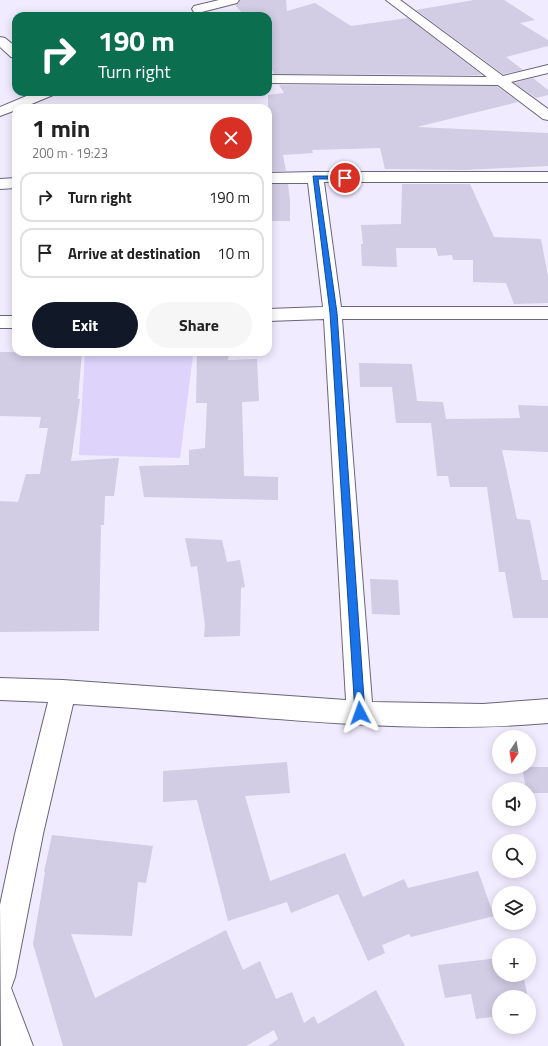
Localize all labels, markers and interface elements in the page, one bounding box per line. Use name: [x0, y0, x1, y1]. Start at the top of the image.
text: 190 m: [98, 19, 175, 62]
icon: right: [32, 28, 84, 80]
text: Turn right: [98, 58, 171, 85]
text: 1 min: [32, 110, 90, 146]
button: close: [210, 117, 252, 159]
text: 200 m · 19:23: [32, 143, 108, 163]
pin: [328, 161, 362, 195]
icon: arrive: [334, 167, 356, 189]
icon: right: [34, 186, 56, 208]
text: Turn right: [68, 186, 132, 209]
text: 190 m: [209, 186, 250, 209]
icon: arrive: [34, 242, 56, 264]
text: Arrive at destination: [68, 242, 201, 265]
text: 10 m: [217, 242, 250, 265]
button: Exit: [32, 302, 138, 348]
button: Share: [146, 302, 252, 348]
position arrow: [339, 692, 381, 734]
north arrow: [492, 730, 536, 774]
map controls: [492, 730, 536, 1034]
button: sound: [492, 782, 536, 826]
button: search: [492, 834, 536, 878]
button: layers: [492, 886, 536, 930]
button: +: [492, 938, 536, 982]
button: −: [492, 990, 536, 1034]

